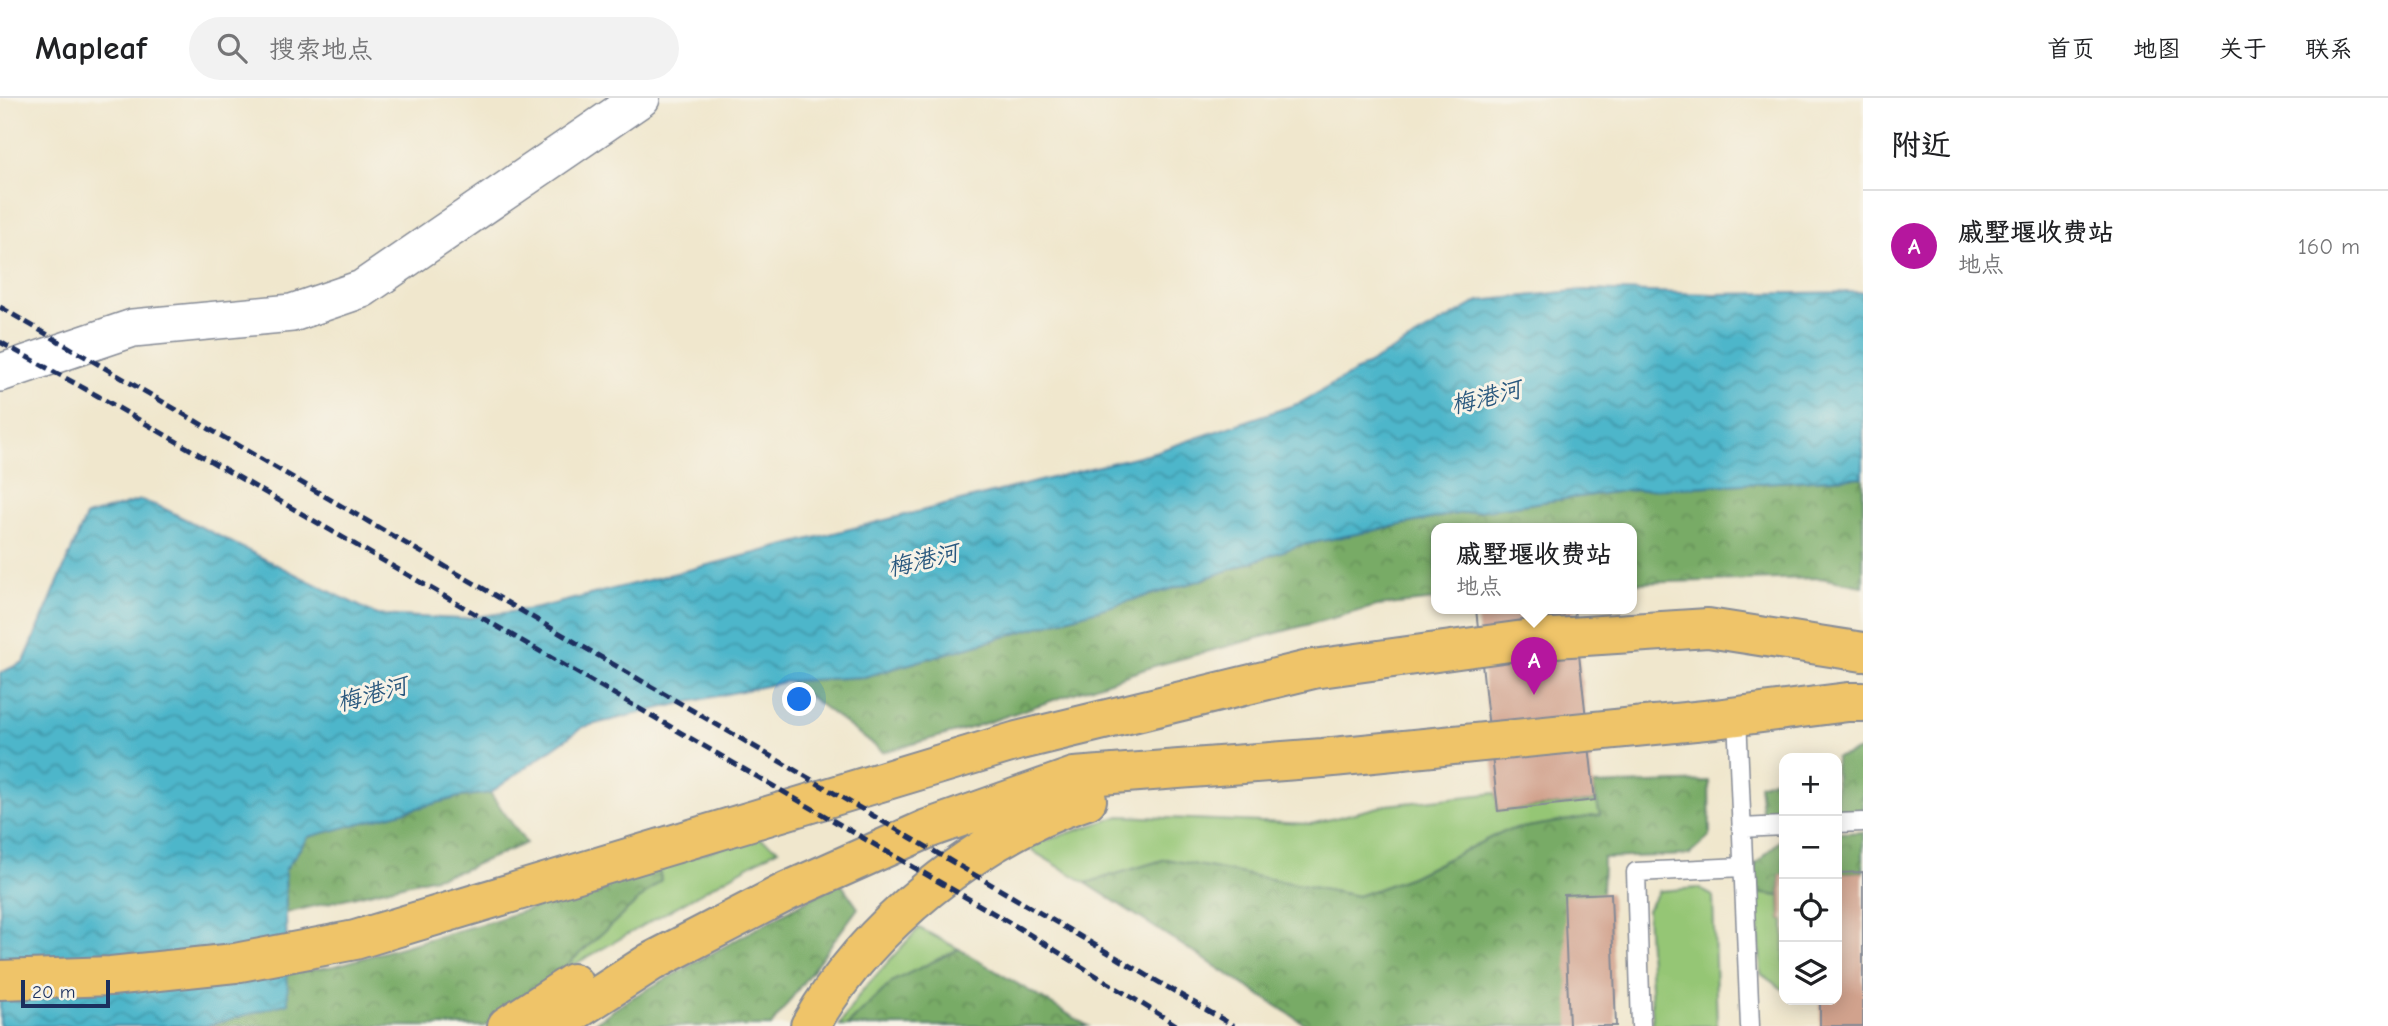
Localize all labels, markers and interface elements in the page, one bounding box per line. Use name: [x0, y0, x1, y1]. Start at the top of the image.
search box: [189, 17, 679, 80]
text: Mapleaf: [35, 29, 147, 67]
icon: search: [213, 29, 251, 67]
text: 搜索地点: [269, 35, 373, 65]
text: 首页: [2047, 35, 2095, 63]
text: 地图: [2133, 35, 2181, 63]
text: 关于: [2219, 35, 2267, 63]
text: 联系: [2305, 35, 2353, 63]
text: 附近: [1891, 128, 1951, 163]
text: 戚墅堰收费站: [1958, 218, 2114, 248]
text: A: [1908, 233, 1920, 260]
text: 160 m: [2298, 233, 2360, 260]
text: 地点: [1958, 251, 2004, 278]
water label: 梅港河: [1448, 374, 1528, 419]
popup: [1431, 523, 1637, 614]
water label: 梅港河: [885, 537, 965, 582]
text: 戚墅堰收费站: [1456, 540, 1612, 570]
text: 地点: [1456, 573, 1502, 600]
pin: A: [1511, 637, 1557, 695]
water label: 梅港河: [334, 670, 414, 717]
your location: [782, 682, 816, 716]
map controls: [1779, 753, 1842, 1005]
button: +: [1779, 753, 1842, 816]
button: −: [1779, 816, 1842, 879]
button: locate: [1779, 879, 1842, 942]
button: layers: [1779, 942, 1842, 1005]
scale bar: [21, 977, 110, 1009]
text: 20 m: [32, 981, 76, 1003]

